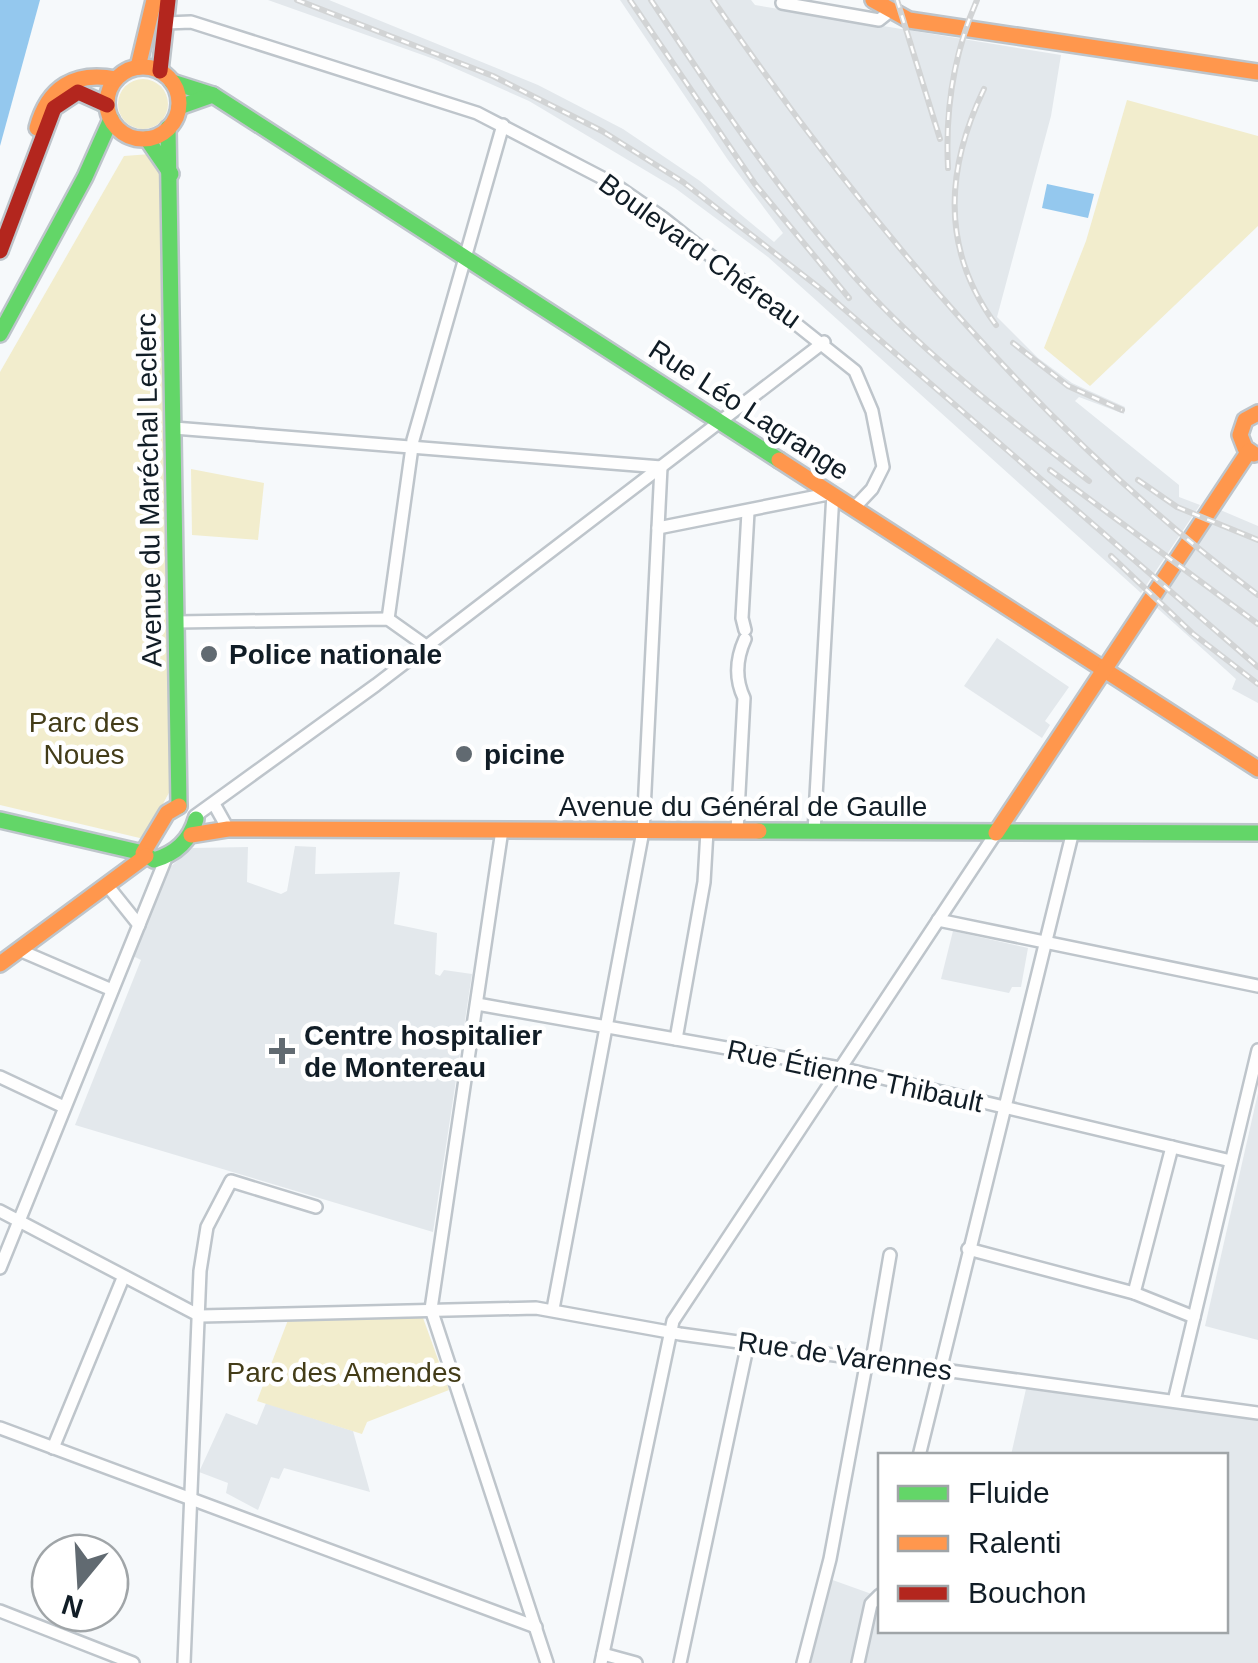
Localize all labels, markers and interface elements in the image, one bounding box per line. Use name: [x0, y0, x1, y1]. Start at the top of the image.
street label: Boulevard Chéreau: [593, 168, 807, 334]
street label: Avenue du Maréchal Leclerc: [130, 313, 168, 667]
street label: Rue Léo Lagrange: [643, 334, 855, 486]
place label: Police nationale: [229, 639, 442, 670]
marker: Police nationale: [198, 643, 220, 665]
park label: Parc des Noues: [29, 707, 139, 770]
place label: picine: [484, 739, 565, 770]
marker: picine: [453, 743, 475, 765]
street label: Avenue du Général de Gaulle: [559, 791, 927, 822]
place label: Centre hospitalier de Montereau: [304, 1020, 542, 1083]
street label: Rue Étienne Thibault: [724, 1034, 986, 1118]
marker: Centre hospitalier de Montereau: [269, 1038, 295, 1064]
street label: Rue de Varennes: [736, 1326, 954, 1386]
park label: Parc des Amendes: [226, 1357, 462, 1388]
legend: [878, 1453, 1228, 1633]
text: Fluide: [968, 1476, 1050, 1509]
text: Ralenti: [968, 1526, 1061, 1559]
north arrow: [30, 1533, 130, 1633]
text: Bouchon: [968, 1576, 1086, 1609]
text: N: [58, 1588, 87, 1624]

